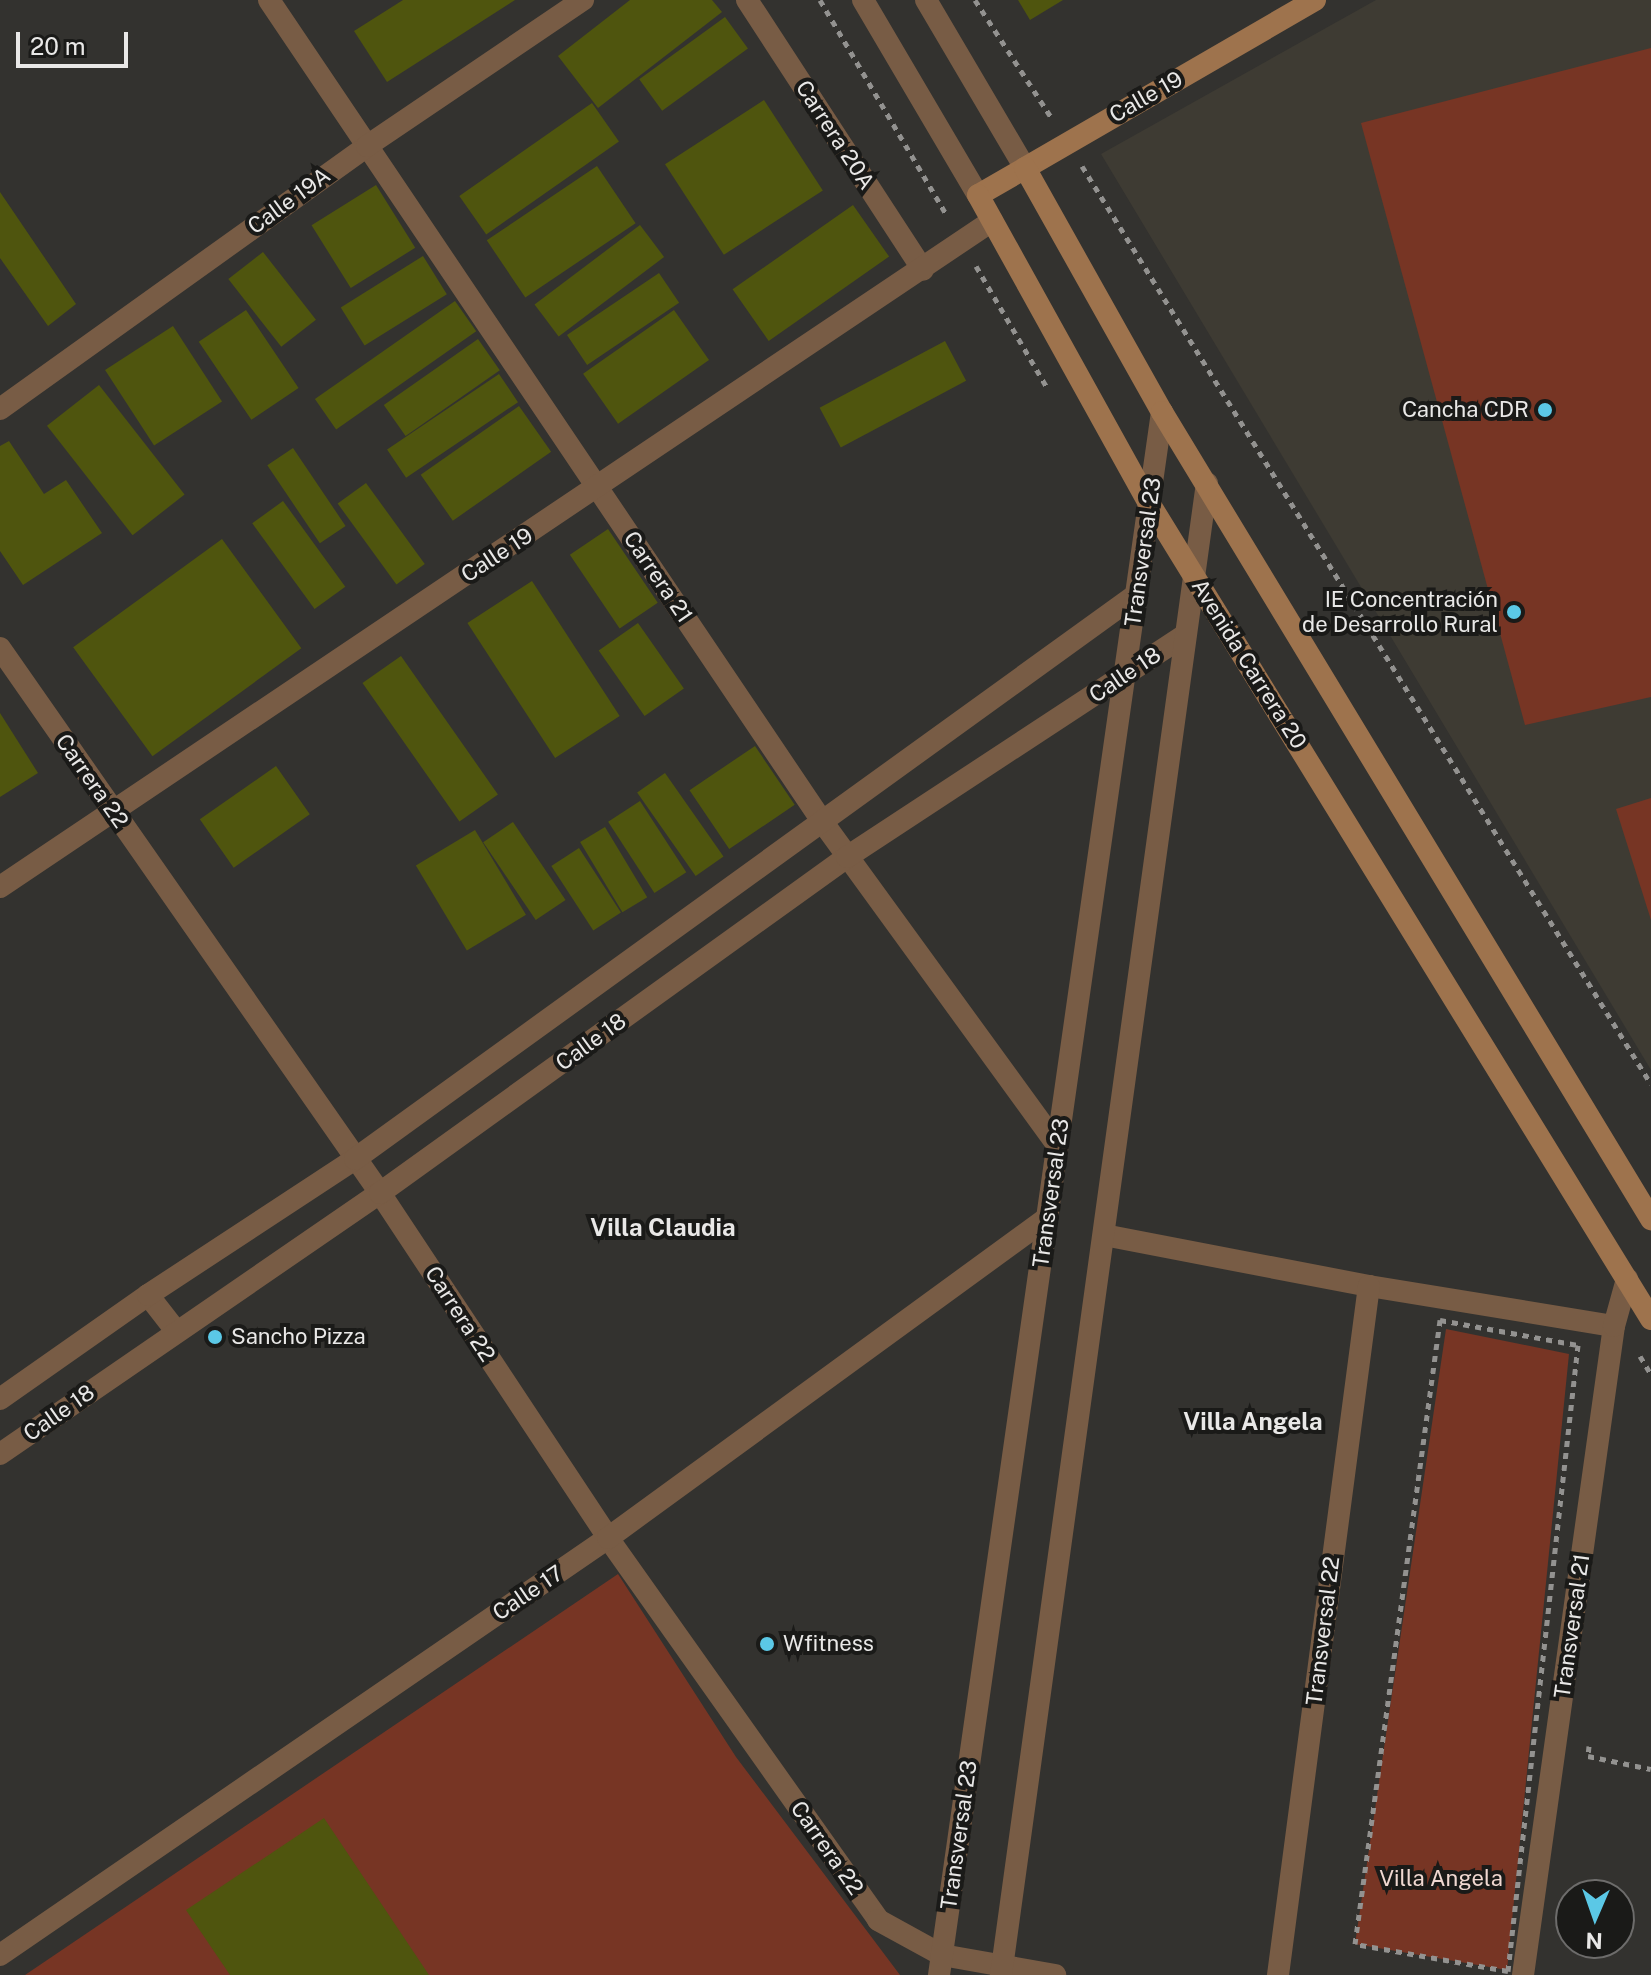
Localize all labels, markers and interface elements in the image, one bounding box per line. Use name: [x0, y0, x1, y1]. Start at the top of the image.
scale bar: [20, 16, 132, 66]
text: 20 m: [30, 32, 86, 60]
street label: Calle 19: [1105, 66, 1187, 128]
street label: Carrera 20A: [790, 76, 880, 194]
street label: Calle 19A: [243, 162, 335, 240]
place label: Cancha CDR: [1402, 397, 1529, 423]
marker: Cancha CDR: [1536, 401, 1554, 419]
street label: Transversal 23: [1119, 476, 1167, 628]
street label: Calle 19: [456, 522, 538, 588]
street label: Carrera 21: [618, 526, 698, 628]
street label: Avenida Carrera 20: [1186, 574, 1312, 754]
place label: IE Concentración de Desarrollo Rural: [1302, 586, 1498, 638]
marker: IE Concentración de Desarrollo Rural: [1505, 603, 1523, 621]
street label: Calle 18: [1084, 642, 1166, 708]
street label: Carrera 22: [50, 729, 134, 833]
street label: Calle 18: [551, 1008, 631, 1076]
street label: Transversal 23: [1027, 1117, 1075, 1269]
district label: Villa Claudia: [590, 1214, 736, 1242]
street label: Carrera 22: [419, 1261, 501, 1367]
place label: Sancho Pizza: [231, 1324, 366, 1350]
marker: Sancho Pizza: [206, 1328, 224, 1346]
street label: Calle 18: [18, 1379, 100, 1447]
district label: Villa Angela: [1183, 1408, 1323, 1436]
street label: Transversal 21: [1549, 1552, 1595, 1700]
street label: Transversal 22: [1301, 1555, 1345, 1707]
street label: Calle 17: [488, 1560, 568, 1626]
place label: Wfitness: [783, 1631, 874, 1657]
marker: Wfitness: [758, 1635, 776, 1653]
street label: Transversal 23: [935, 1759, 983, 1911]
street label: Carrera 22: [785, 1796, 869, 1900]
park label: Villa Angela: [1379, 1866, 1503, 1892]
north arrow: [1555, 1879, 1635, 1959]
text: N: [1585, 1928, 1603, 1954]

